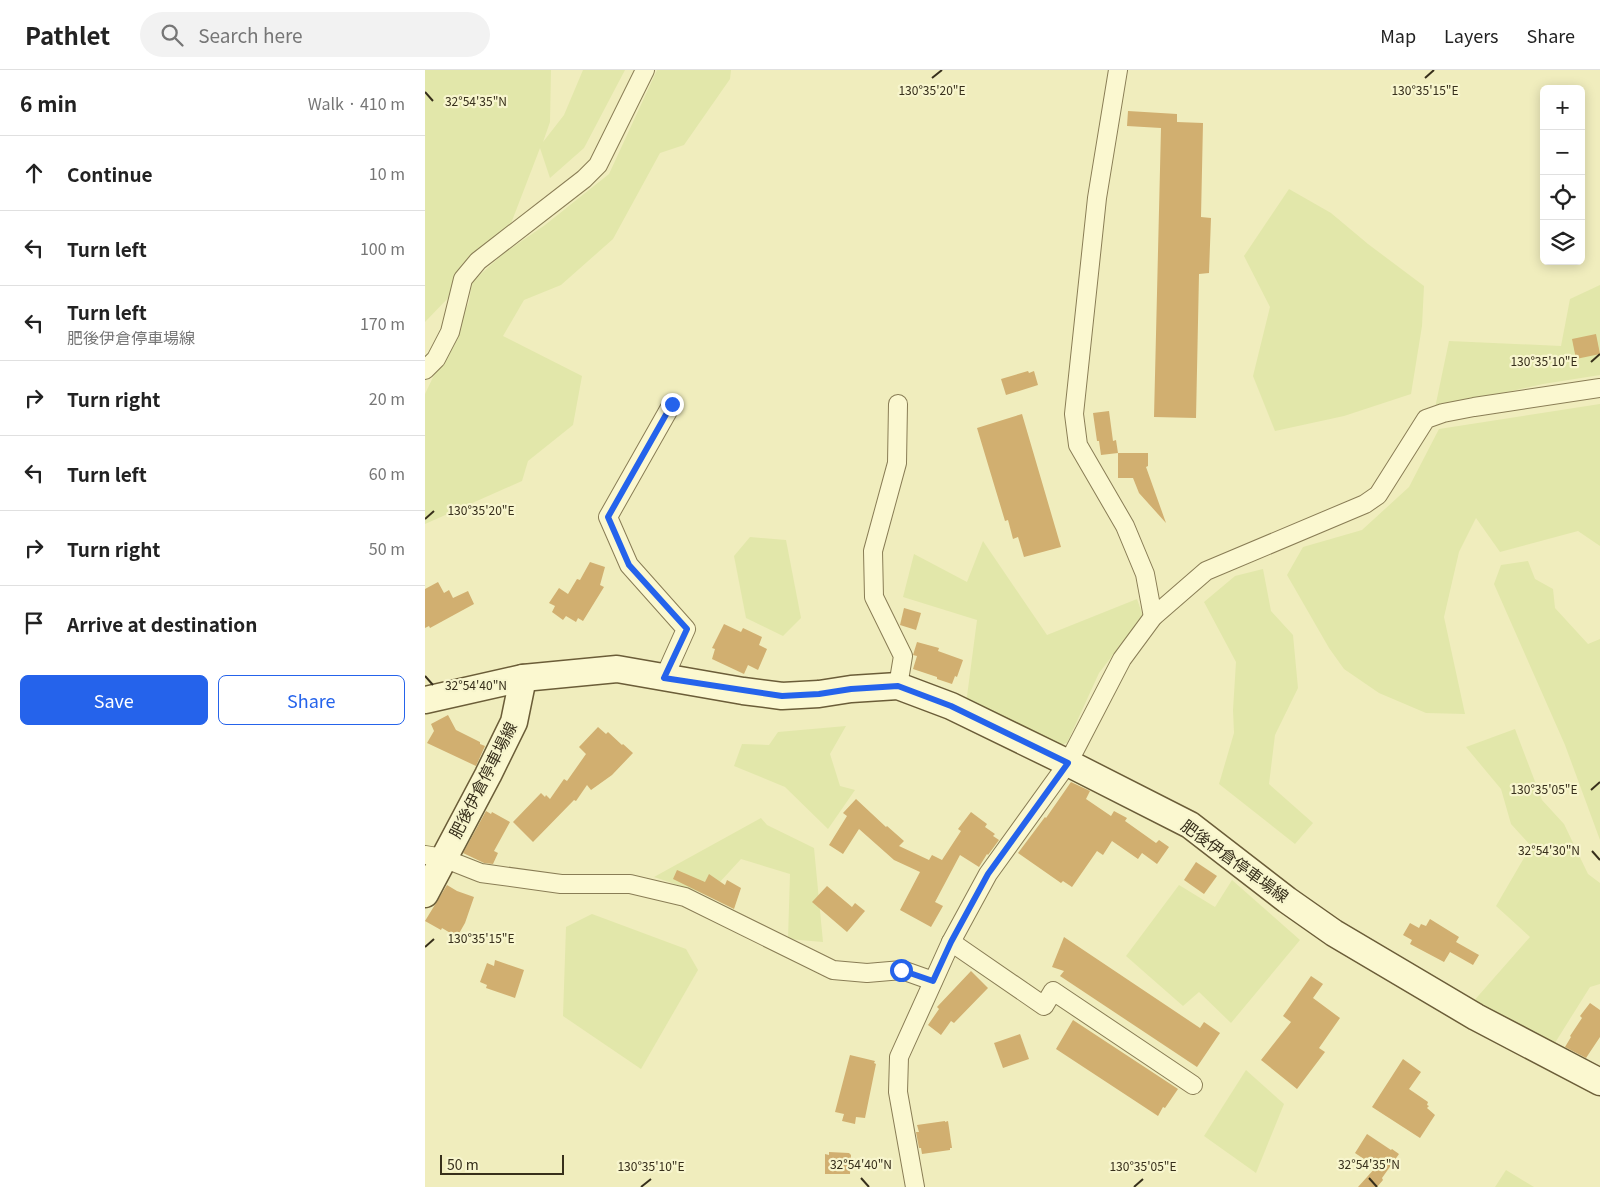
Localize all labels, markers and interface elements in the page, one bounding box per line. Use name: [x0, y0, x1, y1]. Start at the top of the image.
search box: [140, 12, 490, 57]
text: Pathlet: [25, 17, 110, 52]
icon: search: [158, 21, 186, 49]
text: Search here: [198, 21, 303, 48]
text: Map: [1380, 22, 1416, 48]
text: Layers: [1444, 22, 1499, 48]
text: Share: [1527, 22, 1575, 48]
text: 130°35'20"E: [898, 81, 966, 98]
text: 130°35'15"E: [1391, 81, 1459, 98]
map controls: [1540, 85, 1585, 265]
button: +: [1540, 85, 1585, 130]
text: 6 min: [20, 88, 77, 118]
text: Walk · 410 m: [308, 91, 405, 115]
text: 32°54'35"N: [445, 92, 507, 109]
button: −: [1540, 130, 1585, 175]
icon: ahead: [20, 159, 48, 187]
text: Continue: [67, 160, 153, 187]
text: 10 m: [369, 161, 405, 185]
button: locate: [1540, 175, 1585, 220]
button: layers: [1540, 220, 1585, 265]
icon: left: [20, 234, 48, 262]
text: Turn left: [67, 235, 147, 262]
text: 100 m: [360, 236, 405, 260]
text: Turn left: [67, 298, 147, 325]
icon: left: [20, 309, 48, 337]
text: 170 m: [360, 311, 405, 335]
text: 肥後伊倉停車場線: [67, 325, 195, 349]
text: 130°35'10"E: [1510, 352, 1578, 369]
icon: right: [20, 384, 48, 412]
text: Turn right: [67, 385, 160, 412]
text: 20 m: [369, 386, 405, 410]
route end: [661, 393, 684, 416]
icon: left: [20, 459, 48, 487]
text: Turn left: [67, 460, 147, 487]
text: 60 m: [369, 461, 405, 485]
text: 130°35'20"E: [447, 501, 515, 518]
icon: right: [20, 534, 48, 562]
text: Turn right: [67, 535, 160, 562]
text: 50 m: [369, 536, 405, 560]
icon: arrive: [20, 609, 48, 637]
text: Arrive at destination: [67, 610, 257, 637]
button: Save: [20, 675, 208, 725]
button: Share: [218, 675, 405, 725]
text: 32°54'40"N: [445, 676, 507, 693]
street label: 肥後伊倉停車場線: [442, 717, 522, 842]
text: 130°35'05"E: [1510, 780, 1578, 797]
street label: 肥後伊倉停車場線: [1177, 813, 1294, 908]
text: 32°54'30"N: [1518, 841, 1580, 858]
text: 130°35'15"E: [447, 929, 515, 946]
route start: [890, 959, 913, 982]
scale bar: [440, 1152, 564, 1175]
text: 50 m: [447, 1154, 479, 1174]
text: 32°54'40"N: [830, 1155, 892, 1172]
text: 32°54'35"N: [1338, 1155, 1400, 1172]
text: 130°35'10"E: [617, 1157, 685, 1174]
text: 130°35'05"E: [1109, 1157, 1177, 1174]

